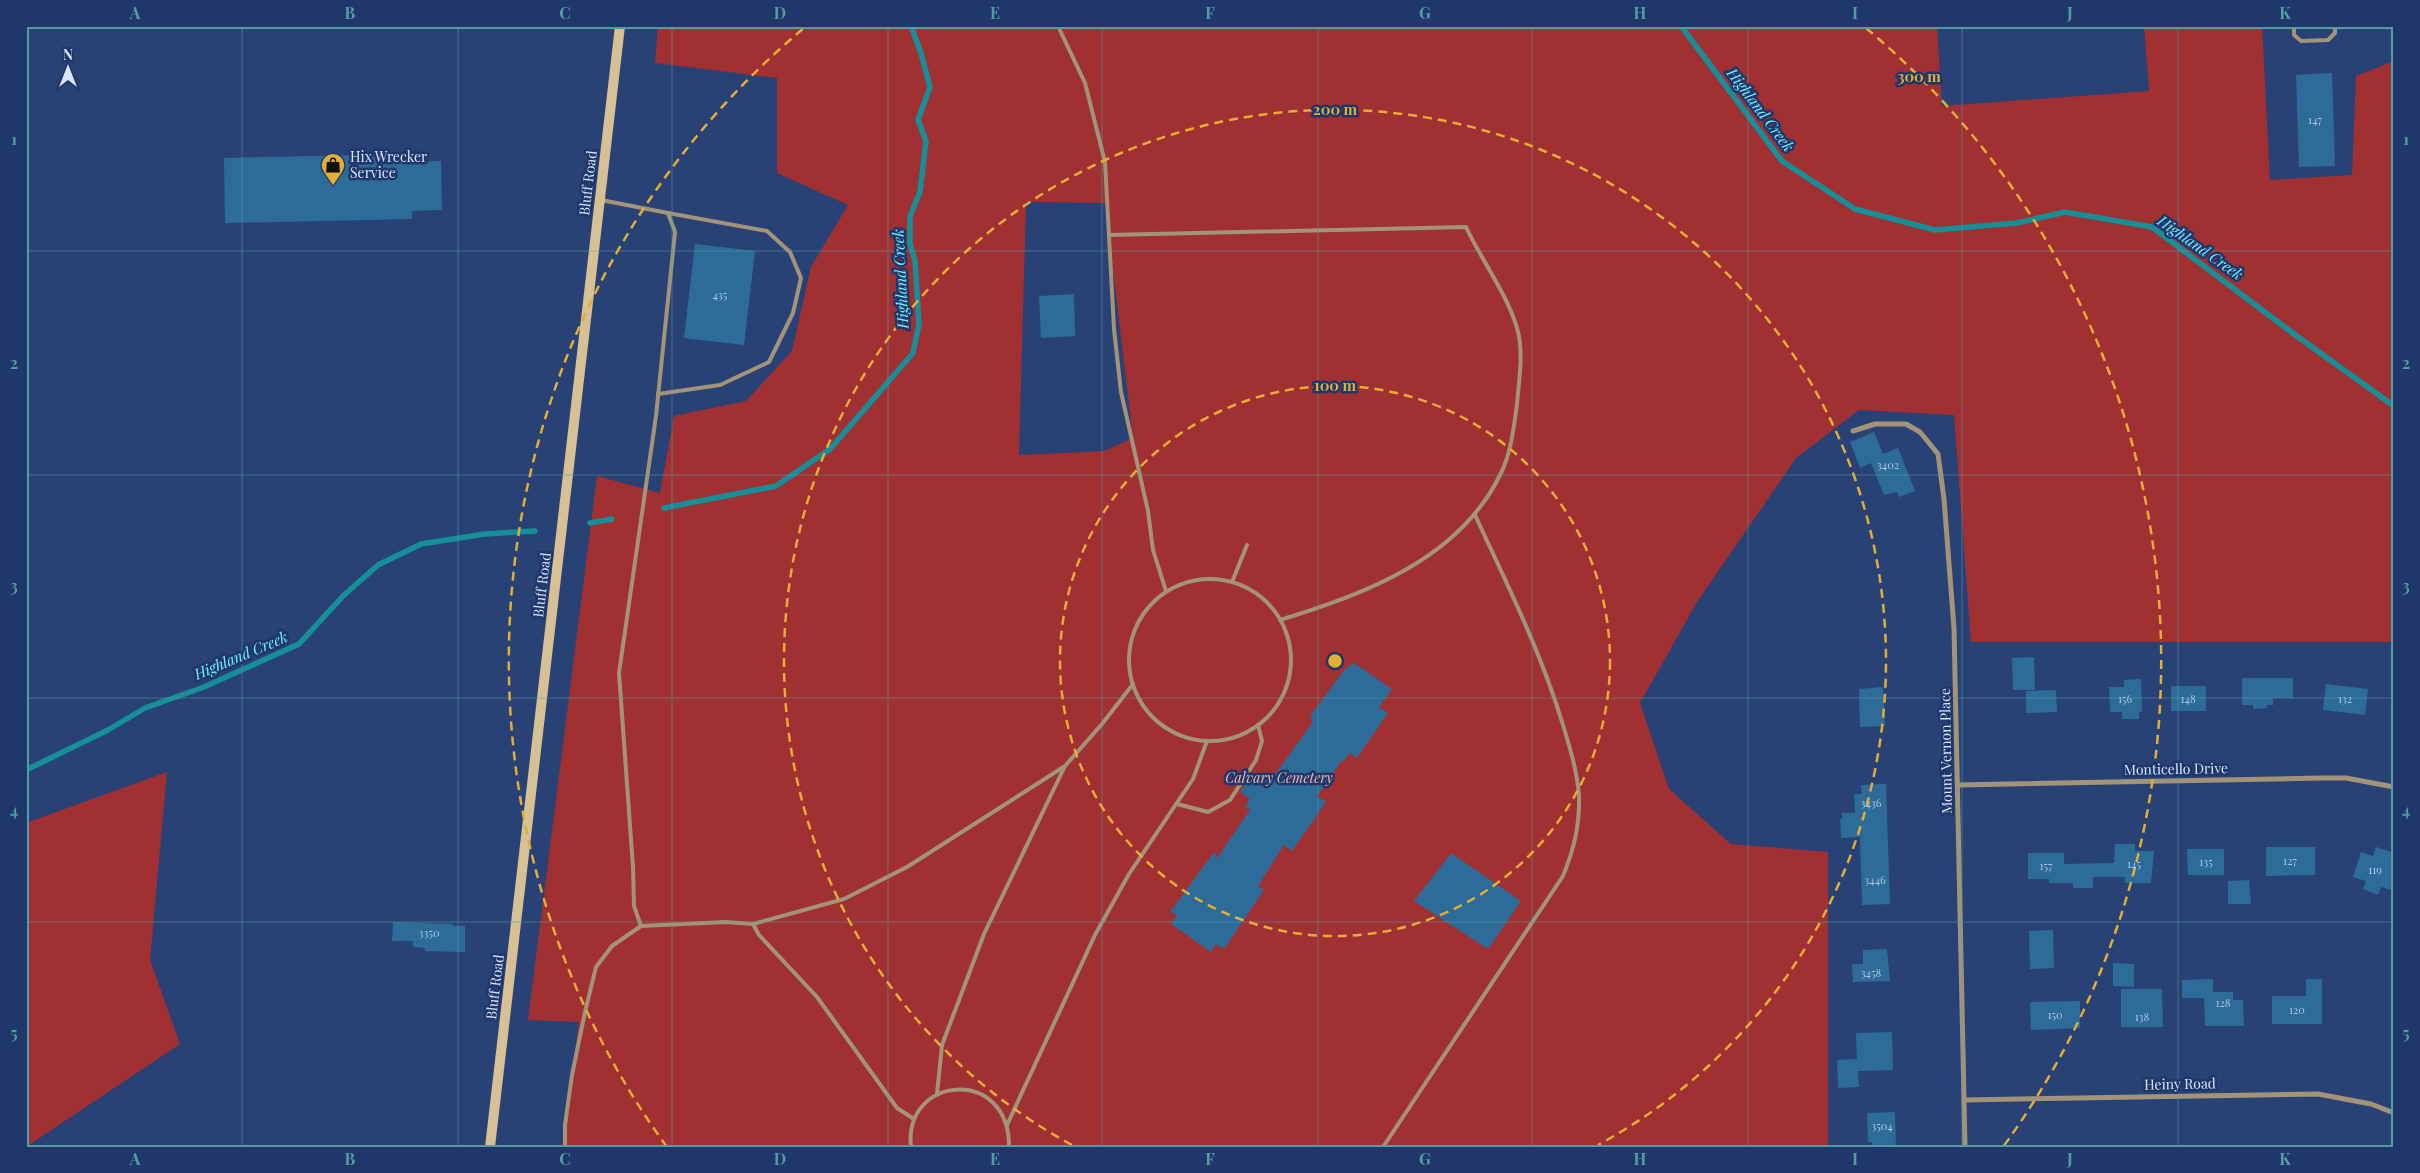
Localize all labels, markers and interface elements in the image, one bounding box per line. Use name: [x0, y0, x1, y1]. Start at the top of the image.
text: A: [129, 2, 141, 23]
text: B: [345, 2, 356, 23]
text: C: [559, 2, 571, 23]
text: D: [774, 2, 786, 23]
text: E: [990, 2, 1000, 23]
text: F: [1205, 2, 1215, 23]
text: G: [1419, 2, 1431, 23]
text: H: [1634, 2, 1647, 23]
text: I: [1852, 2, 1858, 23]
text: J: [2066, 2, 2073, 23]
text: K: [2279, 2, 2291, 23]
north arrow: [42, 42, 92, 92]
text: N: [63, 45, 73, 64]
water label: Highland Creek: [1722, 63, 1799, 156]
text: 300 m: [1897, 66, 1941, 86]
text: 200 m: [1313, 99, 1358, 119]
house number: 147: [2308, 112, 2322, 127]
text: 1: [11, 128, 17, 149]
text: 1: [2403, 128, 2409, 149]
place label: Hix Wrecker Service: [350, 147, 428, 182]
street label: Bluff Road: [574, 149, 601, 216]
shop icon: Hix Wrecker Service: [320, 152, 346, 186]
water label: Highland Creek: [2153, 210, 2247, 284]
water label: Highland Creek: [887, 228, 913, 330]
house number: 435: [713, 287, 728, 302]
text: 2: [10, 352, 18, 373]
text: 2: [2402, 352, 2410, 373]
text: 100 m: [1314, 375, 1357, 395]
house number: 3402: [1877, 457, 1899, 472]
street label: Bluff Road: [528, 551, 555, 618]
text: 3: [10, 575, 18, 596]
text: 3: [2402, 575, 2410, 596]
water label: Highland Creek: [190, 626, 291, 684]
centre of rings: [1326, 652, 1344, 670]
street label: Mount Vernon Place: [1935, 688, 1956, 814]
house number: 156: [2118, 691, 2132, 706]
house number: 148: [2180, 691, 2196, 706]
house number: 132: [2338, 691, 2352, 706]
street label: Monticello Drive: [2124, 758, 2228, 779]
park label: Calvary Cemetery: [1225, 768, 1333, 787]
house number: 3436: [1861, 795, 1882, 810]
text: 4: [10, 799, 18, 820]
text: 4: [2402, 799, 2410, 820]
house number: 127: [2283, 853, 2297, 868]
house number: 135: [2199, 854, 2213, 869]
house number: 145: [2127, 856, 2141, 871]
house number: 157: [2040, 858, 2053, 873]
house number: 119: [2368, 862, 2382, 877]
house number: 3446: [1864, 872, 1886, 887]
house number: 3350: [418, 925, 440, 940]
street label: Bluff Road: [481, 953, 508, 1020]
house number: 3458: [1861, 965, 1882, 980]
house number: 128: [2215, 995, 2231, 1010]
house number: 120: [2289, 1002, 2305, 1017]
house number: 150: [2047, 1007, 2063, 1022]
house number: 138: [2135, 1009, 2150, 1024]
text: 5: [10, 1022, 18, 1043]
text: 5: [2402, 1022, 2410, 1043]
street label: Heiny Road: [2144, 1073, 2216, 1094]
house number: 3504: [1871, 1118, 1893, 1133]
text: A: [129, 1148, 141, 1169]
text: B: [345, 1148, 356, 1169]
text: C: [559, 1148, 571, 1169]
text: D: [774, 1148, 786, 1169]
text: E: [990, 1148, 1000, 1169]
text: F: [1205, 1148, 1215, 1169]
text: G: [1419, 1148, 1431, 1169]
text: H: [1634, 1148, 1647, 1169]
text: I: [1852, 1148, 1858, 1169]
text: J: [2066, 1148, 2073, 1169]
text: K: [2279, 1148, 2291, 1169]

